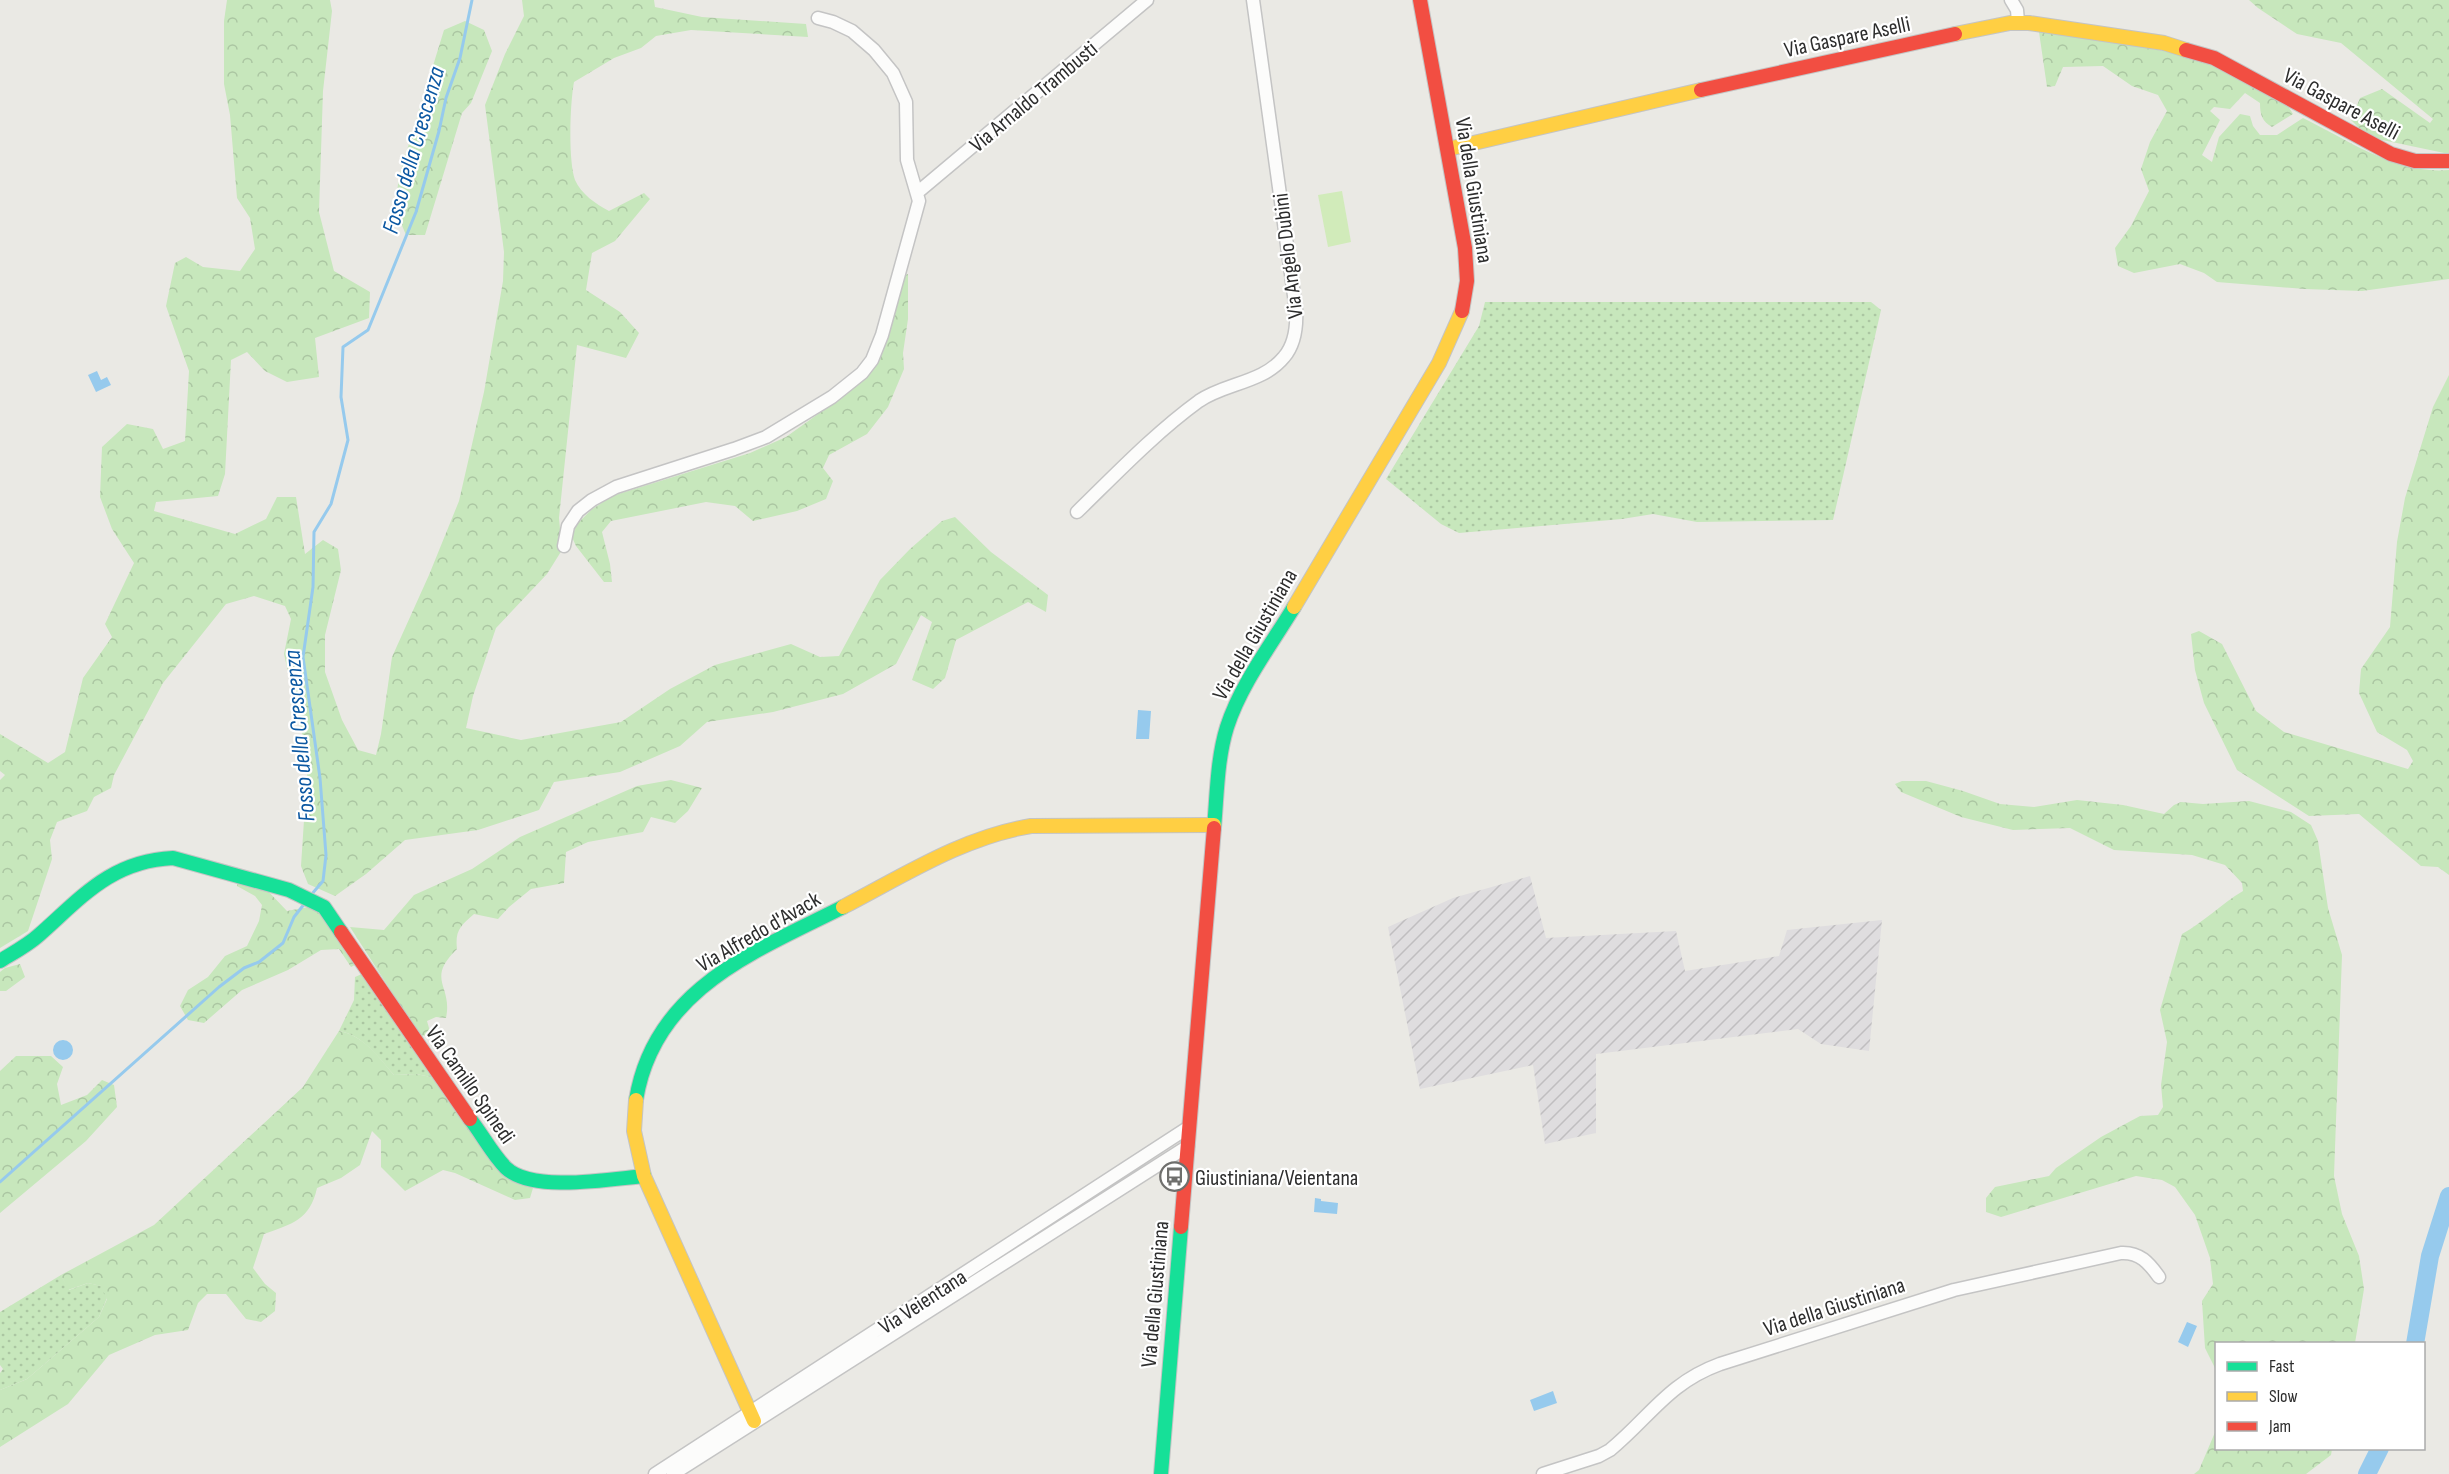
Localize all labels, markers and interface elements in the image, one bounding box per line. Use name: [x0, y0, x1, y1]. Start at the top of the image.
street label: Via Gaspare Aselli: [1782, 11, 1913, 64]
street label: Via Arnaldo Trambusti: [964, 36, 1103, 159]
street label: Via Gaspare Aselli: [2278, 62, 2404, 146]
water label: Fosso della Crescenza: [376, 63, 451, 237]
street label: Via della Giustiniana: [1449, 116, 1498, 265]
street label: Via Angelo Dubini: [1267, 192, 1310, 320]
street label: Via della Giustiniana: [1207, 564, 1304, 705]
water label: Fosso della Crescenza: [278, 649, 321, 823]
street label: Via Alfredo d'Avack: [692, 886, 826, 979]
street label: Via Camillo Spinedi: [419, 1021, 520, 1149]
bus stop icon: Giustiniana/Veientana: [1158, 1161, 1190, 1193]
place label: Giustiniana/Veientana: [1195, 1165, 1358, 1192]
street label: Via della Giustiniana: [1136, 1220, 1175, 1369]
street label: Via Veientana: [874, 1264, 972, 1341]
street label: Via della Giustiniana: [1760, 1272, 1909, 1343]
legend: [2215, 1342, 2425, 1450]
text: Fast: [2269, 1356, 2295, 1377]
text: Slow: [2269, 1386, 2298, 1407]
text: Jam: [2268, 1416, 2291, 1437]

